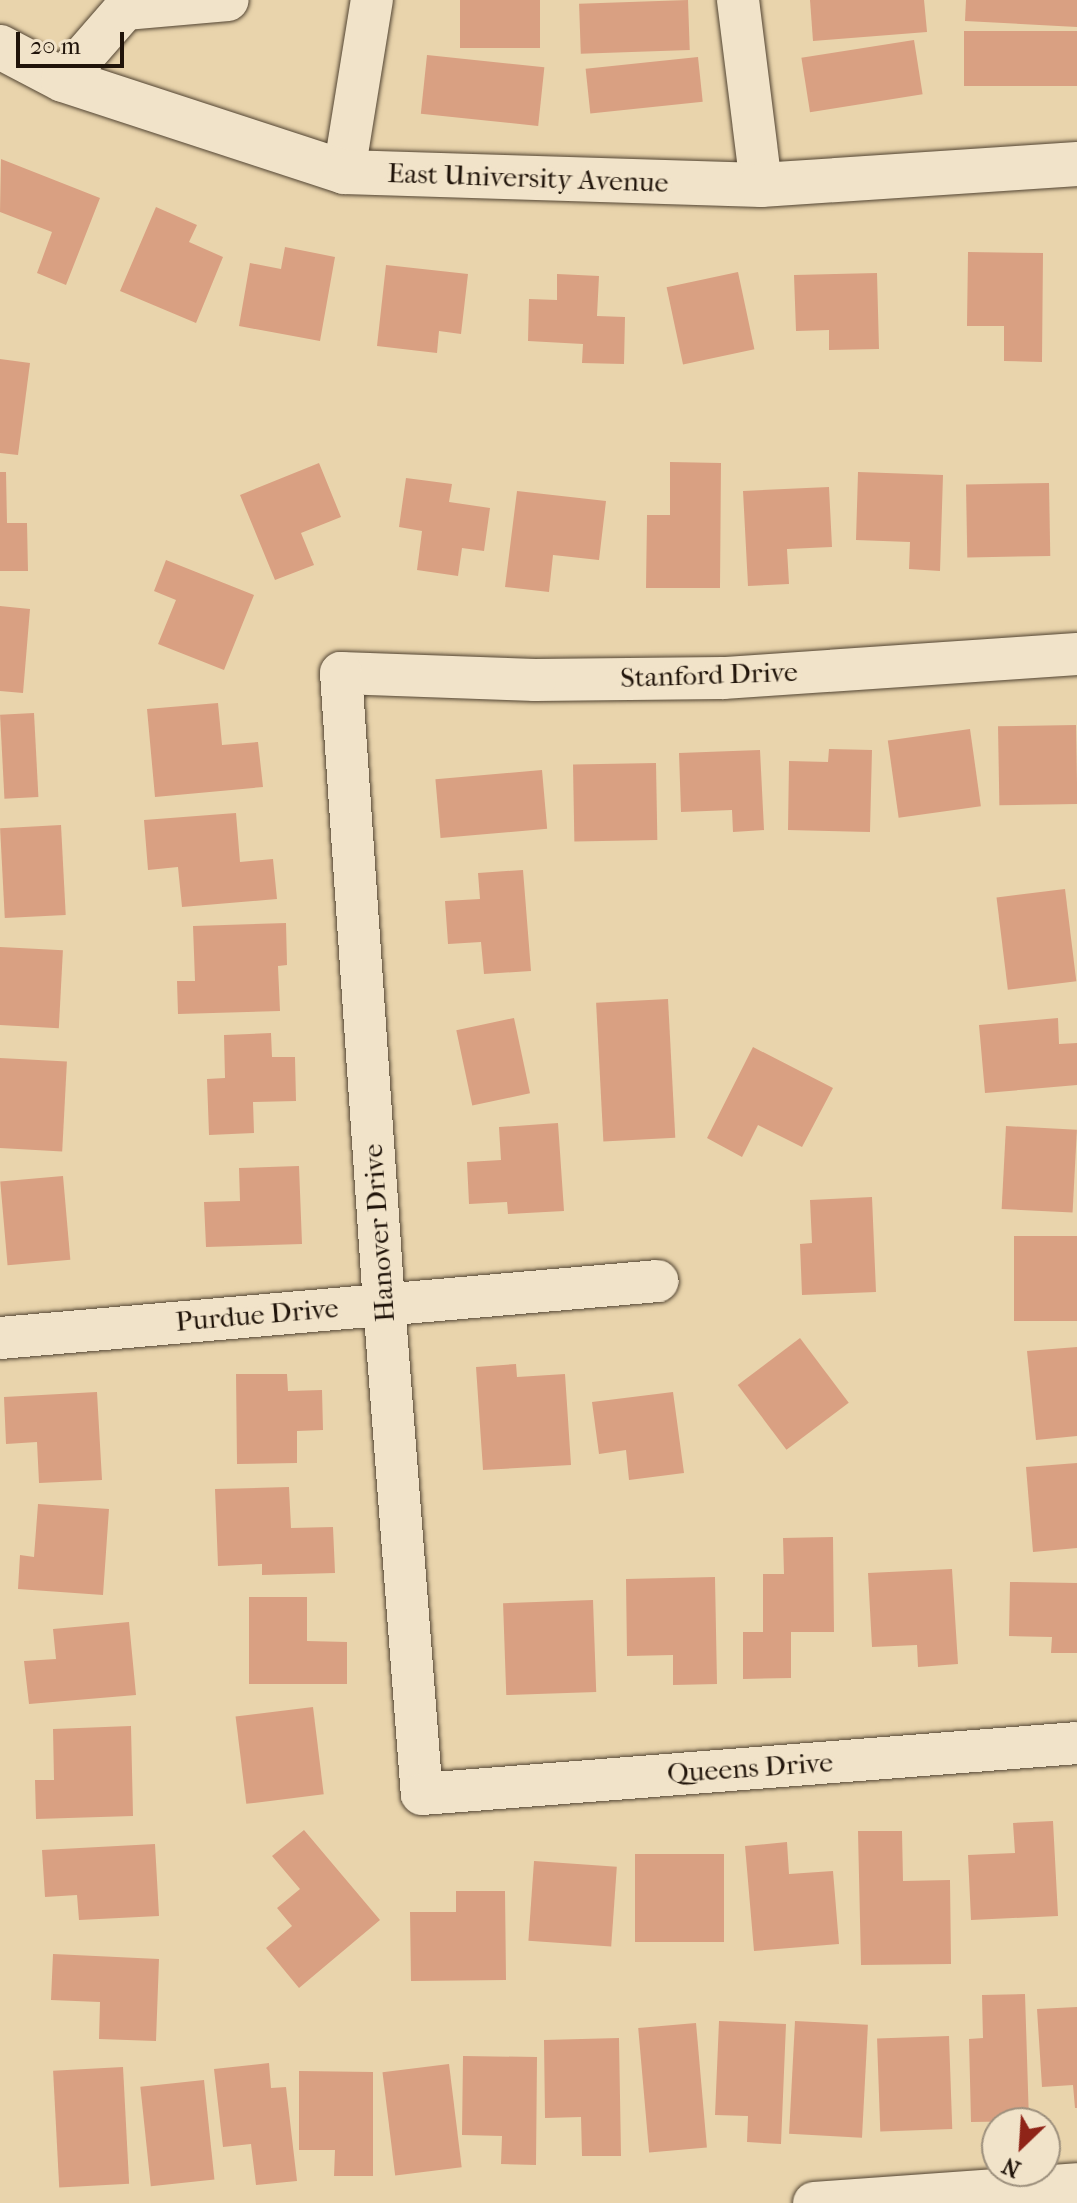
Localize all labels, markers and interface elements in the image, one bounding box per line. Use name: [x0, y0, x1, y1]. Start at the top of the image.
scale bar: [20, 16, 128, 66]
text: 20 m: [30, 32, 81, 60]
street label: East University Avenue: [387, 156, 669, 200]
street label: Stanford Drive: [620, 655, 798, 695]
street label: Hanover Drive: [356, 1143, 402, 1323]
street label: Purdue Drive: [174, 1291, 340, 1339]
street label: Queens Drive: [666, 1745, 834, 1791]
north arrow: [981, 2107, 1061, 2187]
text: N: [999, 2152, 1025, 2182]

